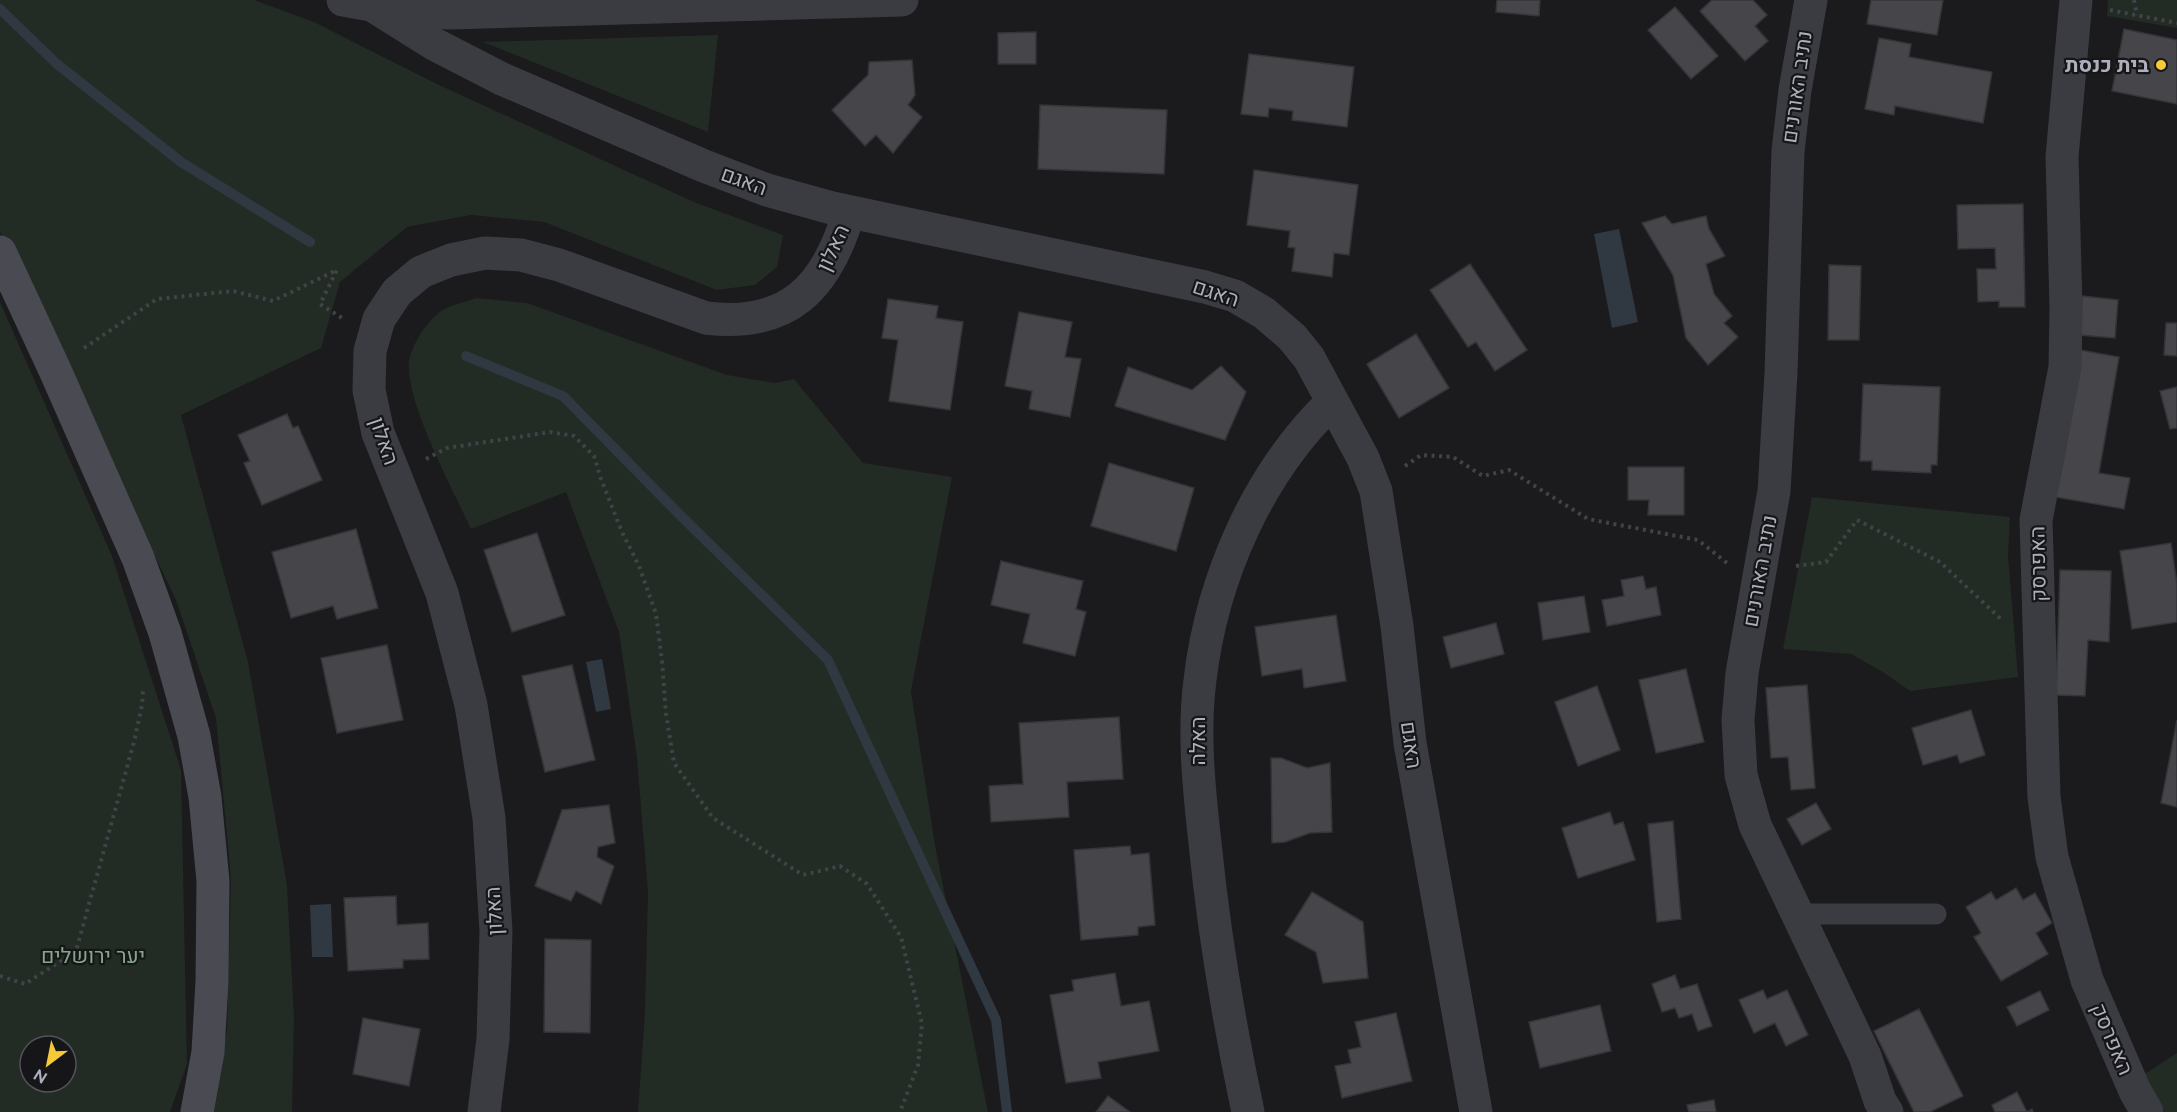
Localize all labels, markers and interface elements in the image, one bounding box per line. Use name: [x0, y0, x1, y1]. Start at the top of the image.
street label: נתיב האורנים: [1776, 29, 1817, 145]
place label: בית כנסת: [2065, 52, 2150, 77]
marker: בית כנסת: [2154, 58, 2168, 72]
street label: האגם: [718, 161, 771, 200]
street label: האלון: [811, 220, 854, 275]
street label: האגם: [1190, 273, 1243, 312]
street label: האלון: [365, 414, 404, 468]
street label: נתיב האורנים: [1737, 513, 1782, 629]
street label: האפרסק: [2024, 526, 2051, 602]
street label: האלה: [1185, 717, 1210, 765]
street label: האגם: [1396, 720, 1427, 770]
street label: האלון: [480, 886, 507, 936]
park label: יער ירושלים: [41, 943, 145, 968]
street label: האפרסק: [2086, 999, 2139, 1079]
north arrow: [18, 1034, 78, 1094]
text: N: [30, 1065, 51, 1088]

